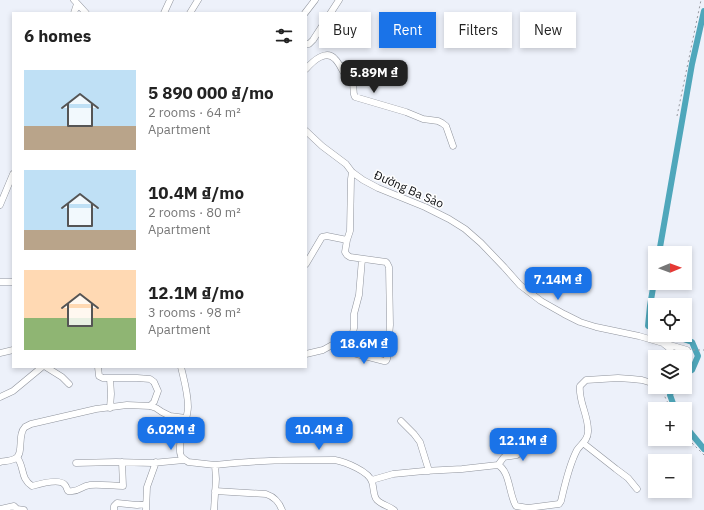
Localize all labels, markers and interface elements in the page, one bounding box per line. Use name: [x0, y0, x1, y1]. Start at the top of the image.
chip: Buy: [319, 12, 371, 48]
chip: Rent: [379, 12, 436, 48]
chip: Filters: [444, 12, 512, 48]
chip: New: [520, 12, 576, 48]
text: 6 homes: [24, 25, 91, 47]
icon: filters: [273, 25, 295, 47]
pin: 5.89M ₫: [337, 60, 411, 94]
text: 5.89M ₫: [350, 64, 398, 81]
text: 5 890 000 ₫/mo: [148, 82, 274, 104]
icon: home: [56, 86, 104, 134]
text: 2 rooms · 64 m²: [148, 104, 241, 121]
text: Apartment: [148, 121, 211, 138]
street label: Đường Ba Sào: [372, 167, 446, 211]
text: 10.4M ₫/mo: [148, 182, 244, 204]
icon: home: [56, 186, 104, 234]
text: 2 rooms · 80 m²: [148, 204, 241, 221]
text: Apartment: [148, 221, 211, 238]
north arrow: [648, 246, 692, 290]
map controls: [648, 246, 692, 498]
pin: 7.14M ₫: [521, 267, 595, 301]
text: 7.14M ₫: [534, 271, 582, 288]
text: 12.1M ₫/mo: [148, 282, 244, 304]
icon: home: [56, 286, 104, 334]
button: locate: [648, 298, 692, 342]
text: 3 rooms · 98 m²: [148, 304, 241, 321]
text: Apartment: [148, 321, 211, 338]
pin: 18.6M ₫: [327, 331, 401, 365]
text: 18.6M ₫: [340, 335, 388, 352]
button: layers: [648, 350, 692, 394]
button: +: [648, 402, 692, 446]
pin: 6.02M ₫: [134, 417, 208, 451]
pin: 10.4M ₫: [282, 417, 356, 451]
text: 6.02M ₫: [147, 421, 195, 438]
text: 10.4M ₫: [295, 421, 343, 438]
pin: 12.1M ₫: [486, 428, 560, 462]
text: 12.1M ₫: [499, 432, 547, 449]
button: −: [648, 454, 692, 498]

